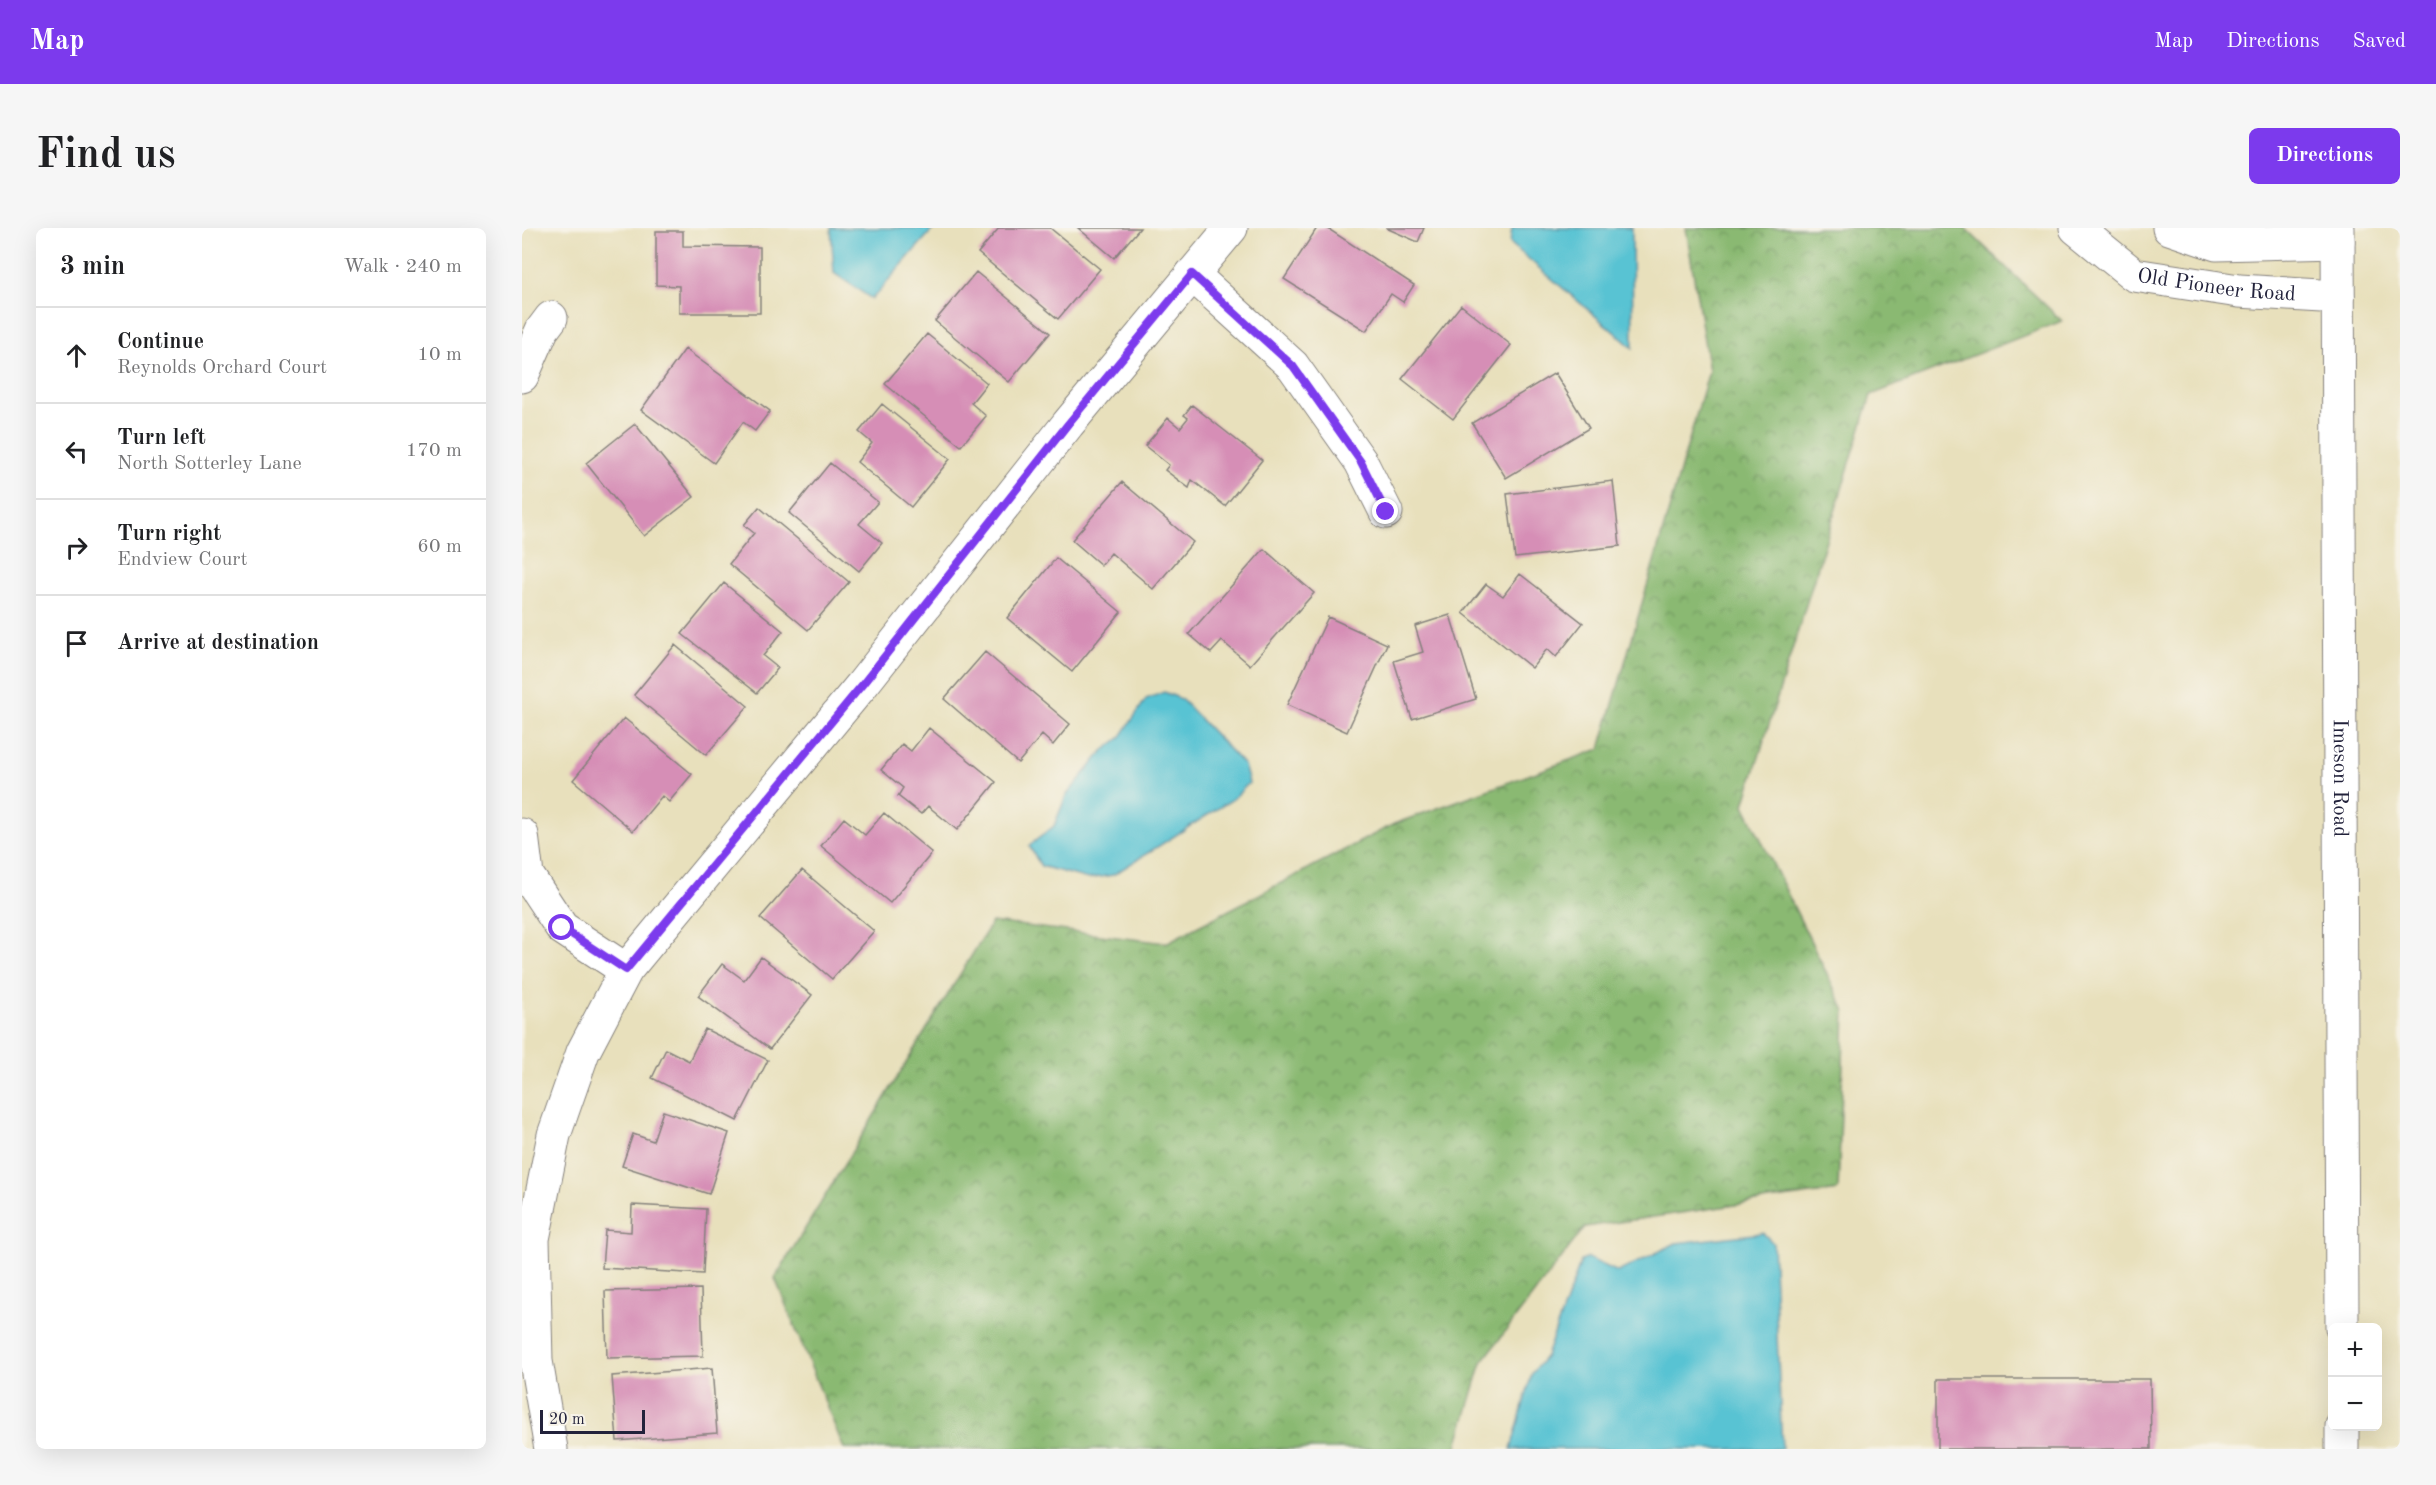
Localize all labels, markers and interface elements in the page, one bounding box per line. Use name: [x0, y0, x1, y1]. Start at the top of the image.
text: Map: [30, 28, 84, 56]
text: Map: [2154, 31, 2193, 52]
text: Directions: [2226, 31, 2320, 52]
text: Saved: [2353, 31, 2406, 52]
button: Directions: [2249, 128, 2400, 184]
text: Find us: [36, 135, 175, 177]
text: 3 min: [60, 254, 125, 280]
text: Walk · 240 m: [343, 257, 462, 277]
street label: Old Pioneer Road: [2136, 265, 2297, 305]
text: Continue: [117, 331, 204, 353]
icon: ahead: [60, 339, 93, 372]
text: 10 m: [417, 345, 462, 365]
text: Reynolds Orchard Court: [117, 358, 327, 378]
text: Turn left: [117, 427, 206, 449]
icon: left: [60, 435, 93, 468]
text: 170 m: [406, 441, 462, 461]
text: North Sotterley Lane: [117, 454, 302, 474]
route end: [1372, 498, 1398, 524]
text: Turn right: [117, 523, 221, 545]
icon: right: [60, 531, 93, 564]
text: 60 m: [417, 537, 462, 557]
text: Endview Court: [117, 550, 248, 570]
icon: arrive: [60, 627, 93, 660]
text: Arrive at destination: [117, 632, 319, 654]
street label: Imeson Road: [2329, 719, 2351, 837]
route start: [548, 914, 574, 940]
map controls: [2328, 1323, 2382, 1431]
button: +: [2328, 1323, 2382, 1377]
button: −: [2328, 1377, 2382, 1431]
scale bar: [540, 1407, 645, 1434]
text: 20 m: [549, 1412, 585, 1428]

